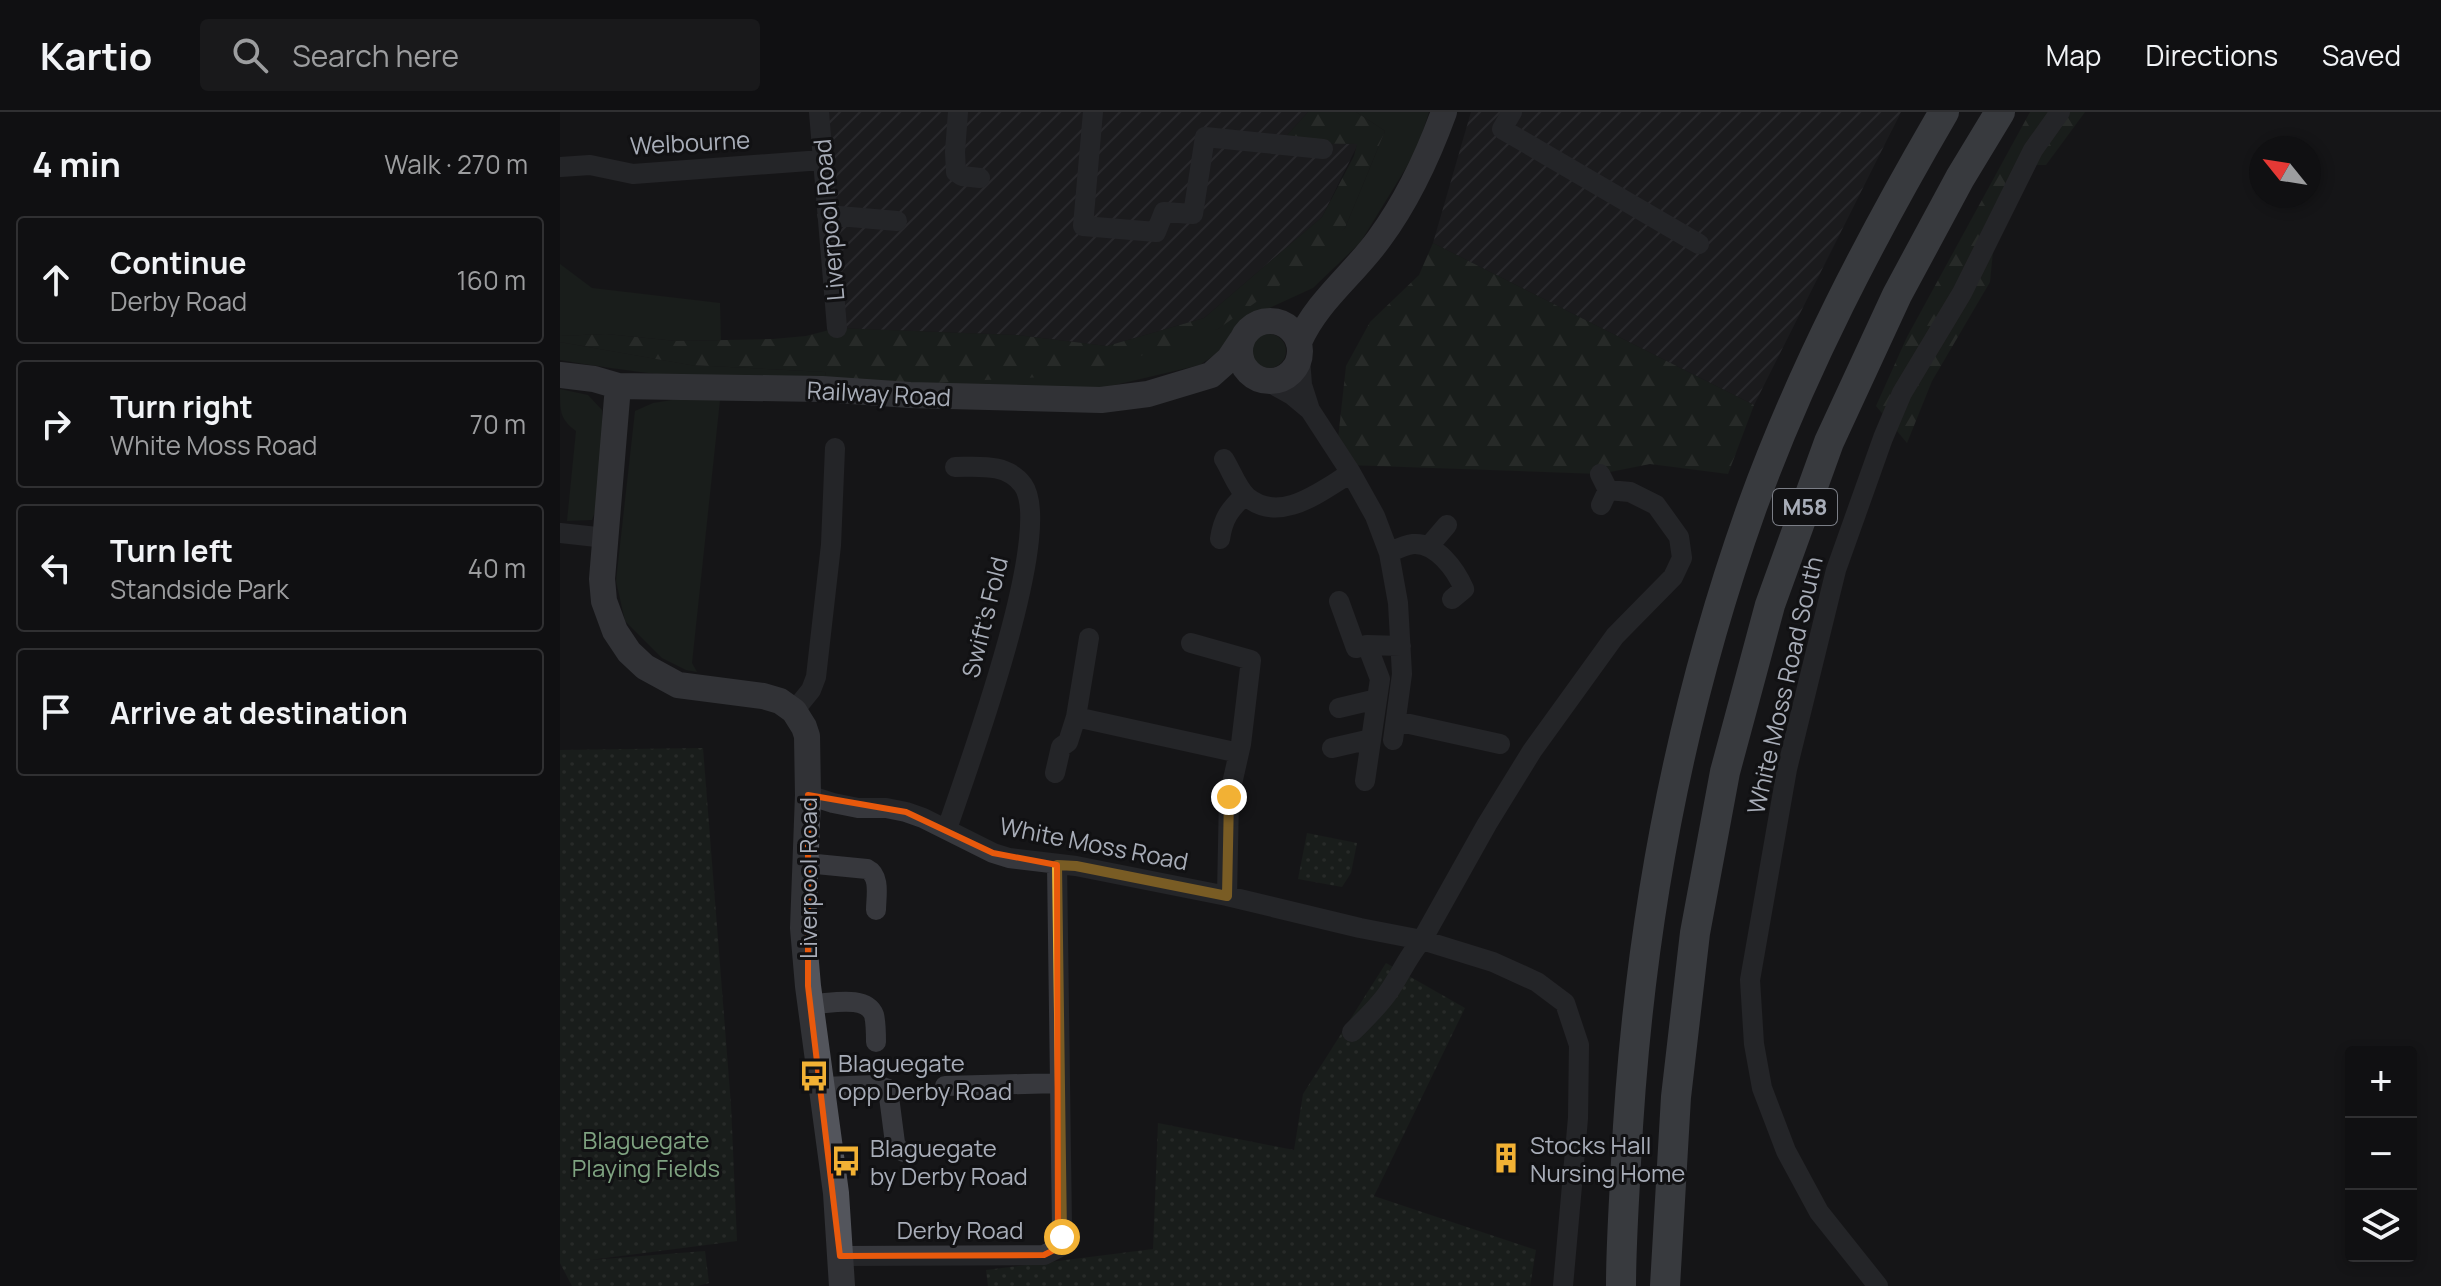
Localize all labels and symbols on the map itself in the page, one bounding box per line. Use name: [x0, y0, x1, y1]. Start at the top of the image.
street label: Welbourne: [629, 122, 751, 162]
north arrow: [2249, 136, 2321, 208]
street label: Liverpool Road: [804, 138, 852, 302]
street label: Railway Road: [806, 373, 952, 413]
road number: M58: [1773, 489, 1837, 525]
street label: Swift's Fold: [953, 553, 1015, 681]
street label: White Moss Road South: [1738, 553, 1830, 817]
route end: [1211, 779, 1247, 815]
street label: Liverpool Road: [791, 797, 824, 959]
street label: White Moss Road: [997, 809, 1191, 877]
place label: Blaguegate opp Derby Road: [838, 1046, 1012, 1107]
bus stop icon: Blaguegate opp Derby Road: [797, 1059, 831, 1093]
park label: Blaguegate Playing Fields: [572, 1123, 720, 1184]
place label: Stocks Hall Nursing Home: [1530, 1128, 1685, 1189]
place label: Blaguegate by Derby Road: [870, 1131, 1028, 1192]
building icon: Stocks Hall Nursing Home: [1489, 1141, 1523, 1175]
bus stop icon: Blaguegate by Derby Road: [829, 1144, 863, 1178]
street label: Derby Road: [897, 1213, 1023, 1246]
route start: [1044, 1219, 1080, 1255]

